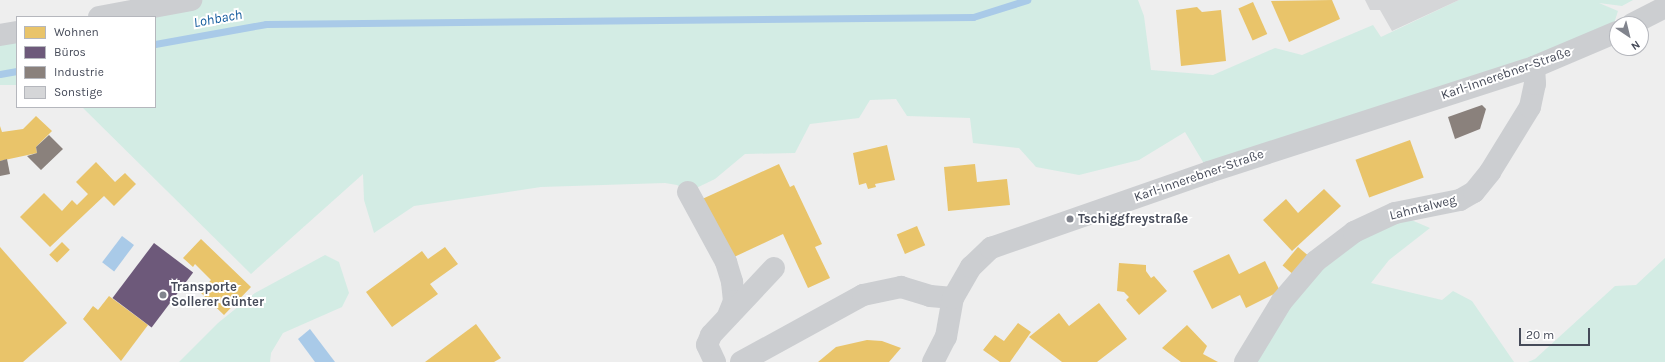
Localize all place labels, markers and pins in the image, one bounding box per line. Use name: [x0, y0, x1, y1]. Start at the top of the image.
place label: Tschiggfreystraße: [1078, 211, 1188, 227]
marker: Tschiggfreystraße: [1065, 214, 1075, 224]
place label: Transporte Sollerer Günter: [171, 280, 264, 311]
marker: Transporte Sollerer Günter: [158, 290, 168, 300]

